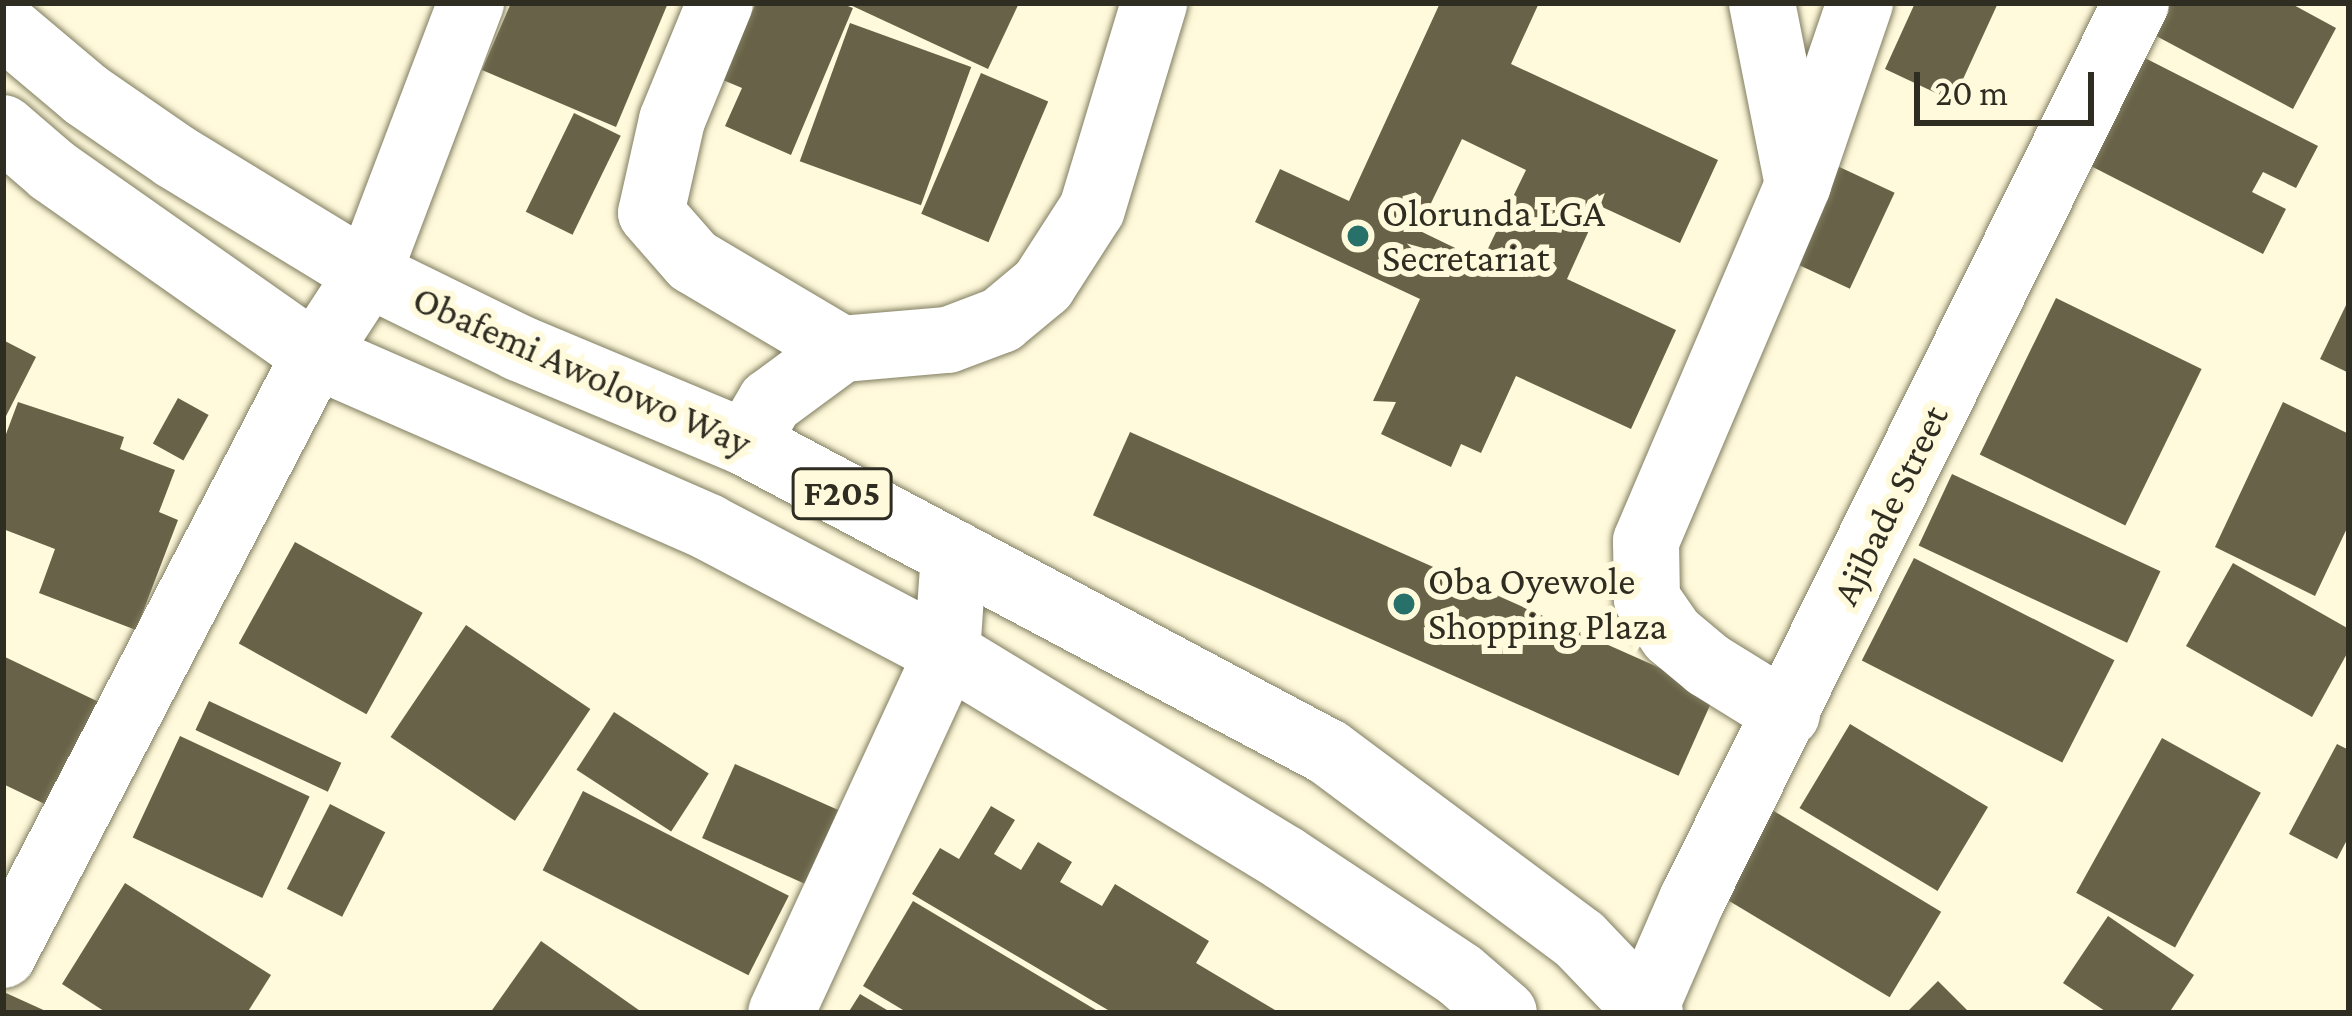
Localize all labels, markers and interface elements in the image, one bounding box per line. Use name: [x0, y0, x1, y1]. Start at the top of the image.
scale bar: [1920, 48, 2100, 122]
text: 20 m: [1935, 73, 2008, 113]
place label: Olorunda LGA Secretariat: [1382, 191, 1605, 282]
marker: Olorunda LGA Secretariat: [1345, 223, 1371, 249]
street label: Obafemi Awolowo Way: [406, 275, 758, 467]
street label: Ajibade Street: [1822, 398, 1958, 612]
road number: F205: [791, 464, 893, 524]
place label: Oba Oyewole Shopping Plaza: [1428, 559, 1667, 650]
marker: Oba Oyewole Shopping Plaza: [1391, 591, 1417, 617]

